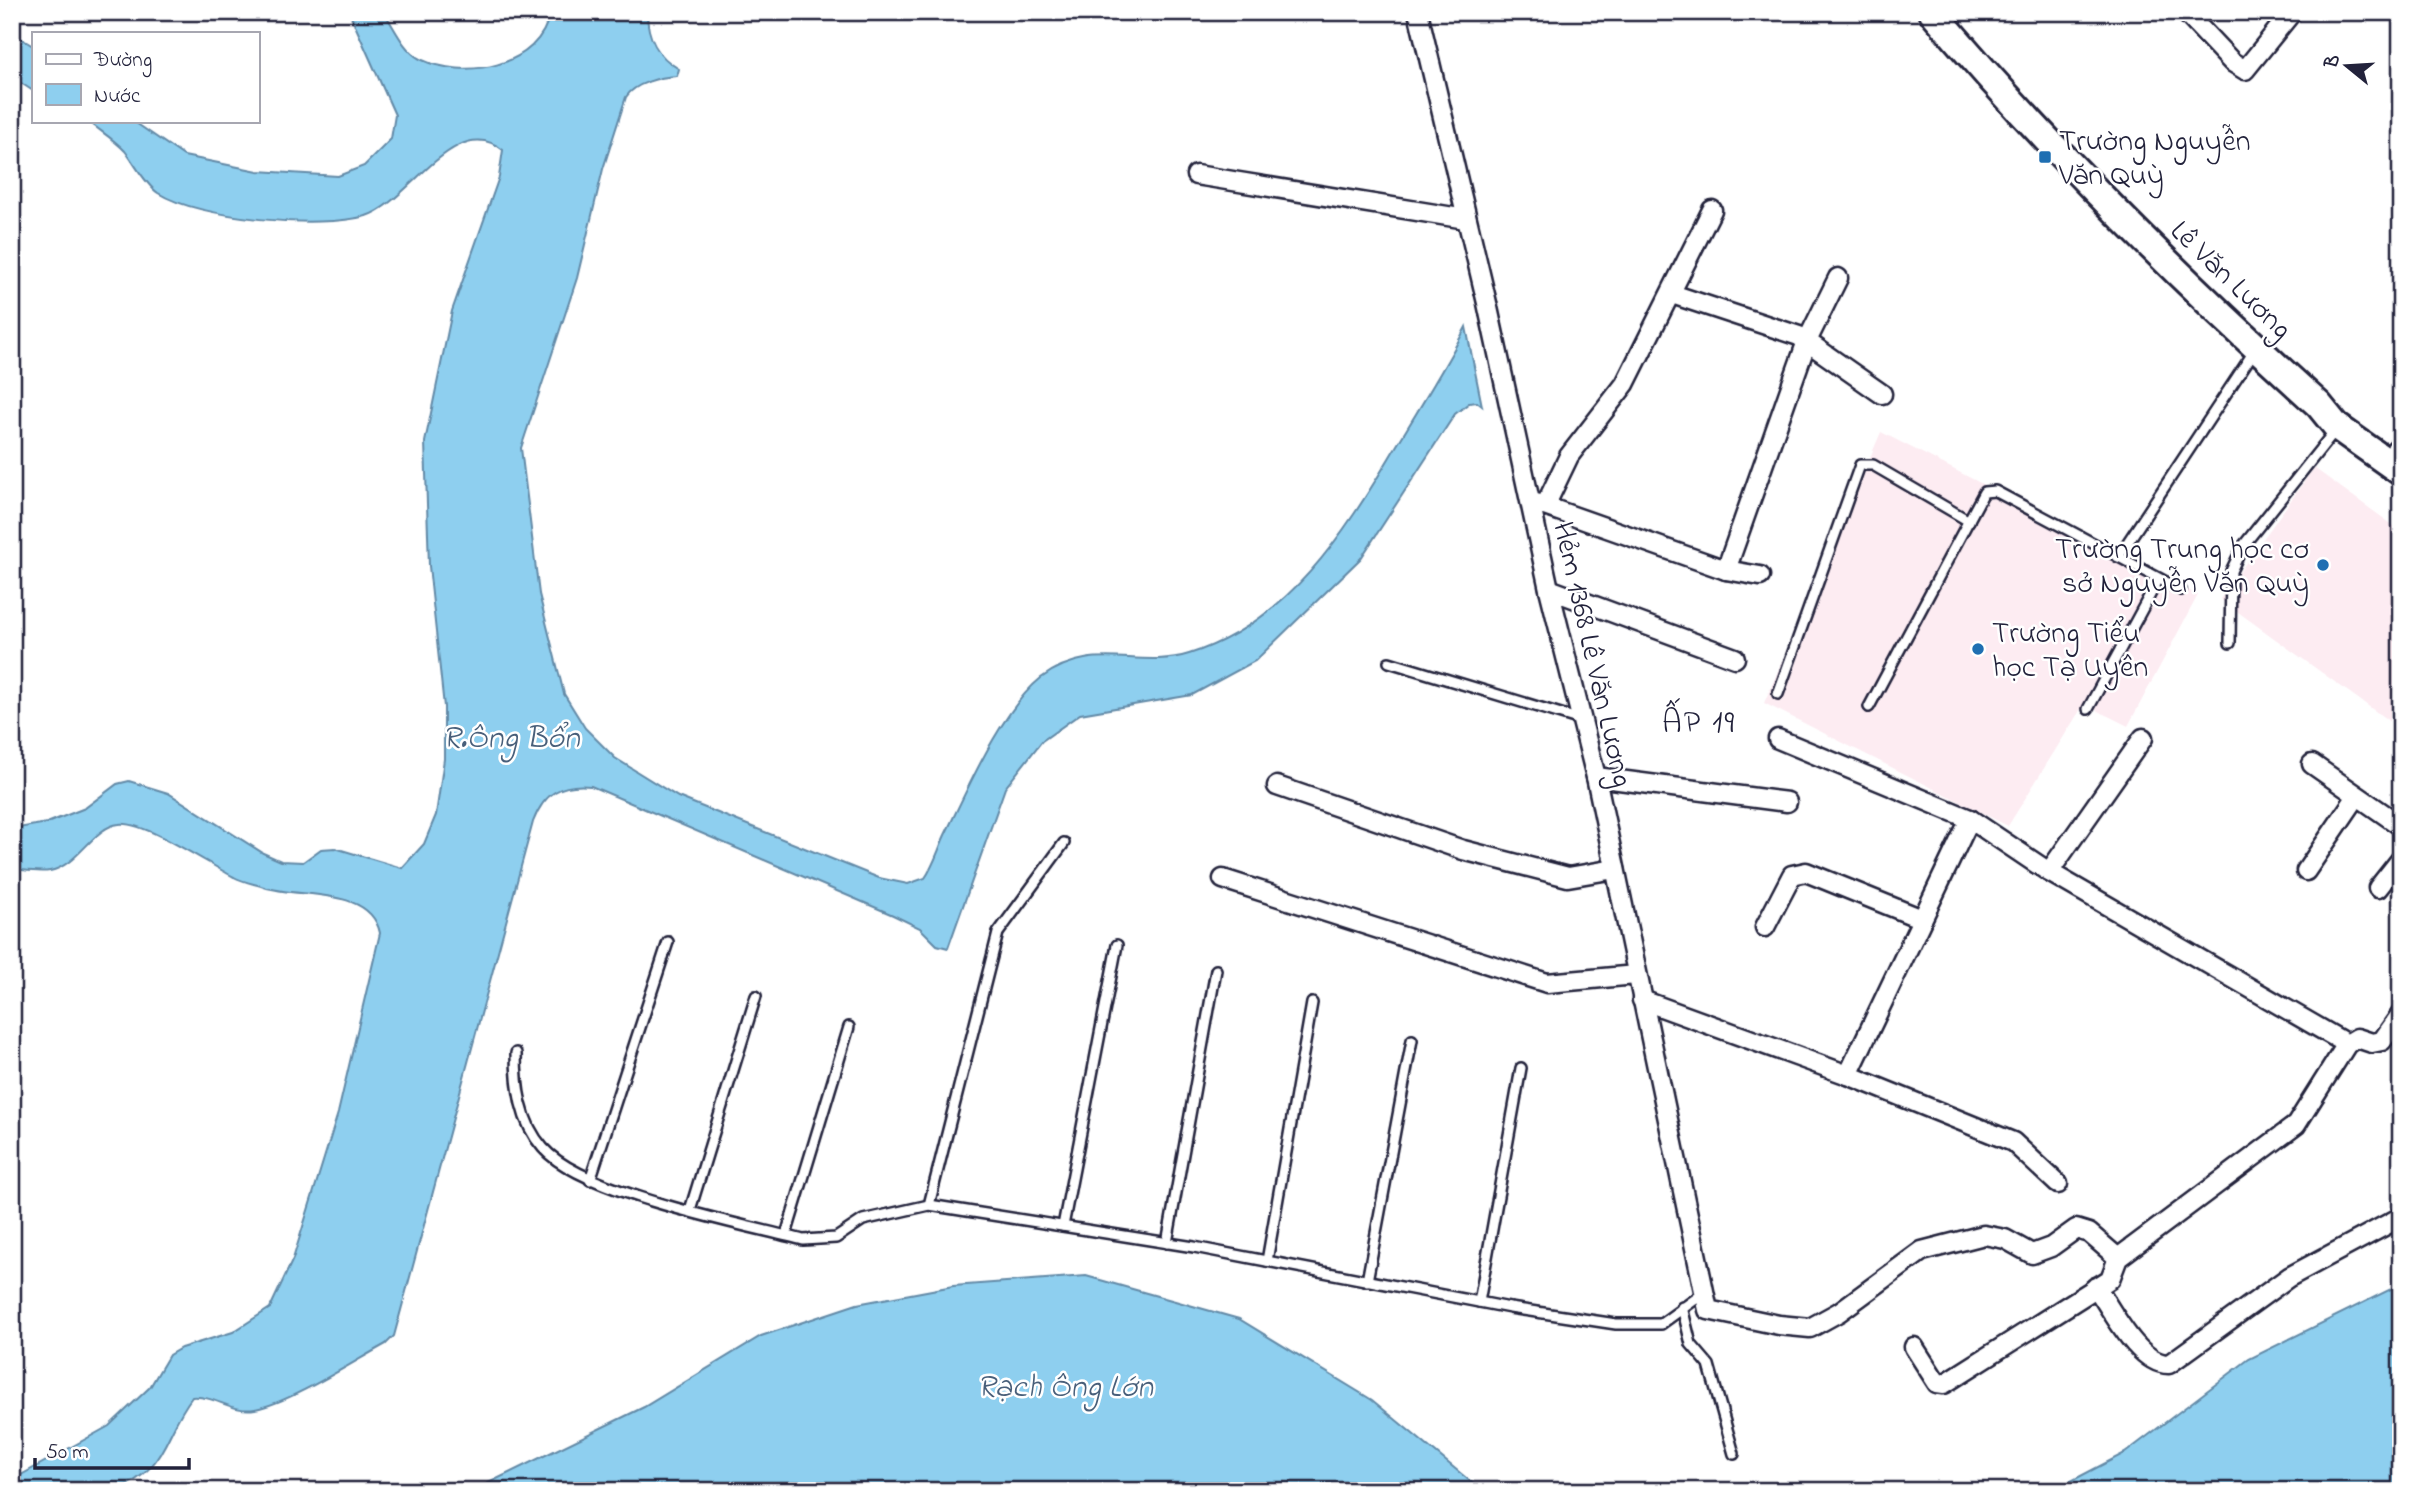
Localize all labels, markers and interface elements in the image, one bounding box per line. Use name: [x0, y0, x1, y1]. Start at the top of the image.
legend: [32, 32, 259, 122]
north arrow: [2312, 32, 2382, 102]
text: Đường: [93, 46, 152, 78]
text: B: [2318, 51, 2348, 73]
text: Nước: [94, 82, 141, 112]
place label: Trường Nguyễn Văn Quỳ: [2058, 121, 2251, 199]
marker: Trường Nguyễn Văn Quỳ: [2037, 149, 2053, 165]
street label: Lê Văn Lương: [2159, 211, 2301, 351]
street label: Hẻm 1368 Lê Văn Lương: [1539, 518, 1643, 792]
place label: Trường Trung học cơ sở Nguyễn Văn Quỳ: [2055, 529, 2309, 607]
marker: Trường Trung học cơ sở Nguyễn Văn Quỳ: [2315, 557, 2331, 573]
place label: Trường Tiểu học Tạ Uyên: [1992, 613, 2148, 691]
marker: Trường Tiểu học Tạ Uyên: [1970, 641, 1986, 657]
district label: ẤP 19: [1662, 697, 1736, 748]
water label: R.Ông Bổn: [442, 716, 581, 763]
water label: Rạch Ông Lớn: [977, 1365, 1154, 1412]
scale bar: [35, 1426, 189, 1470]
text: 50 m: [46, 1438, 89, 1468]

